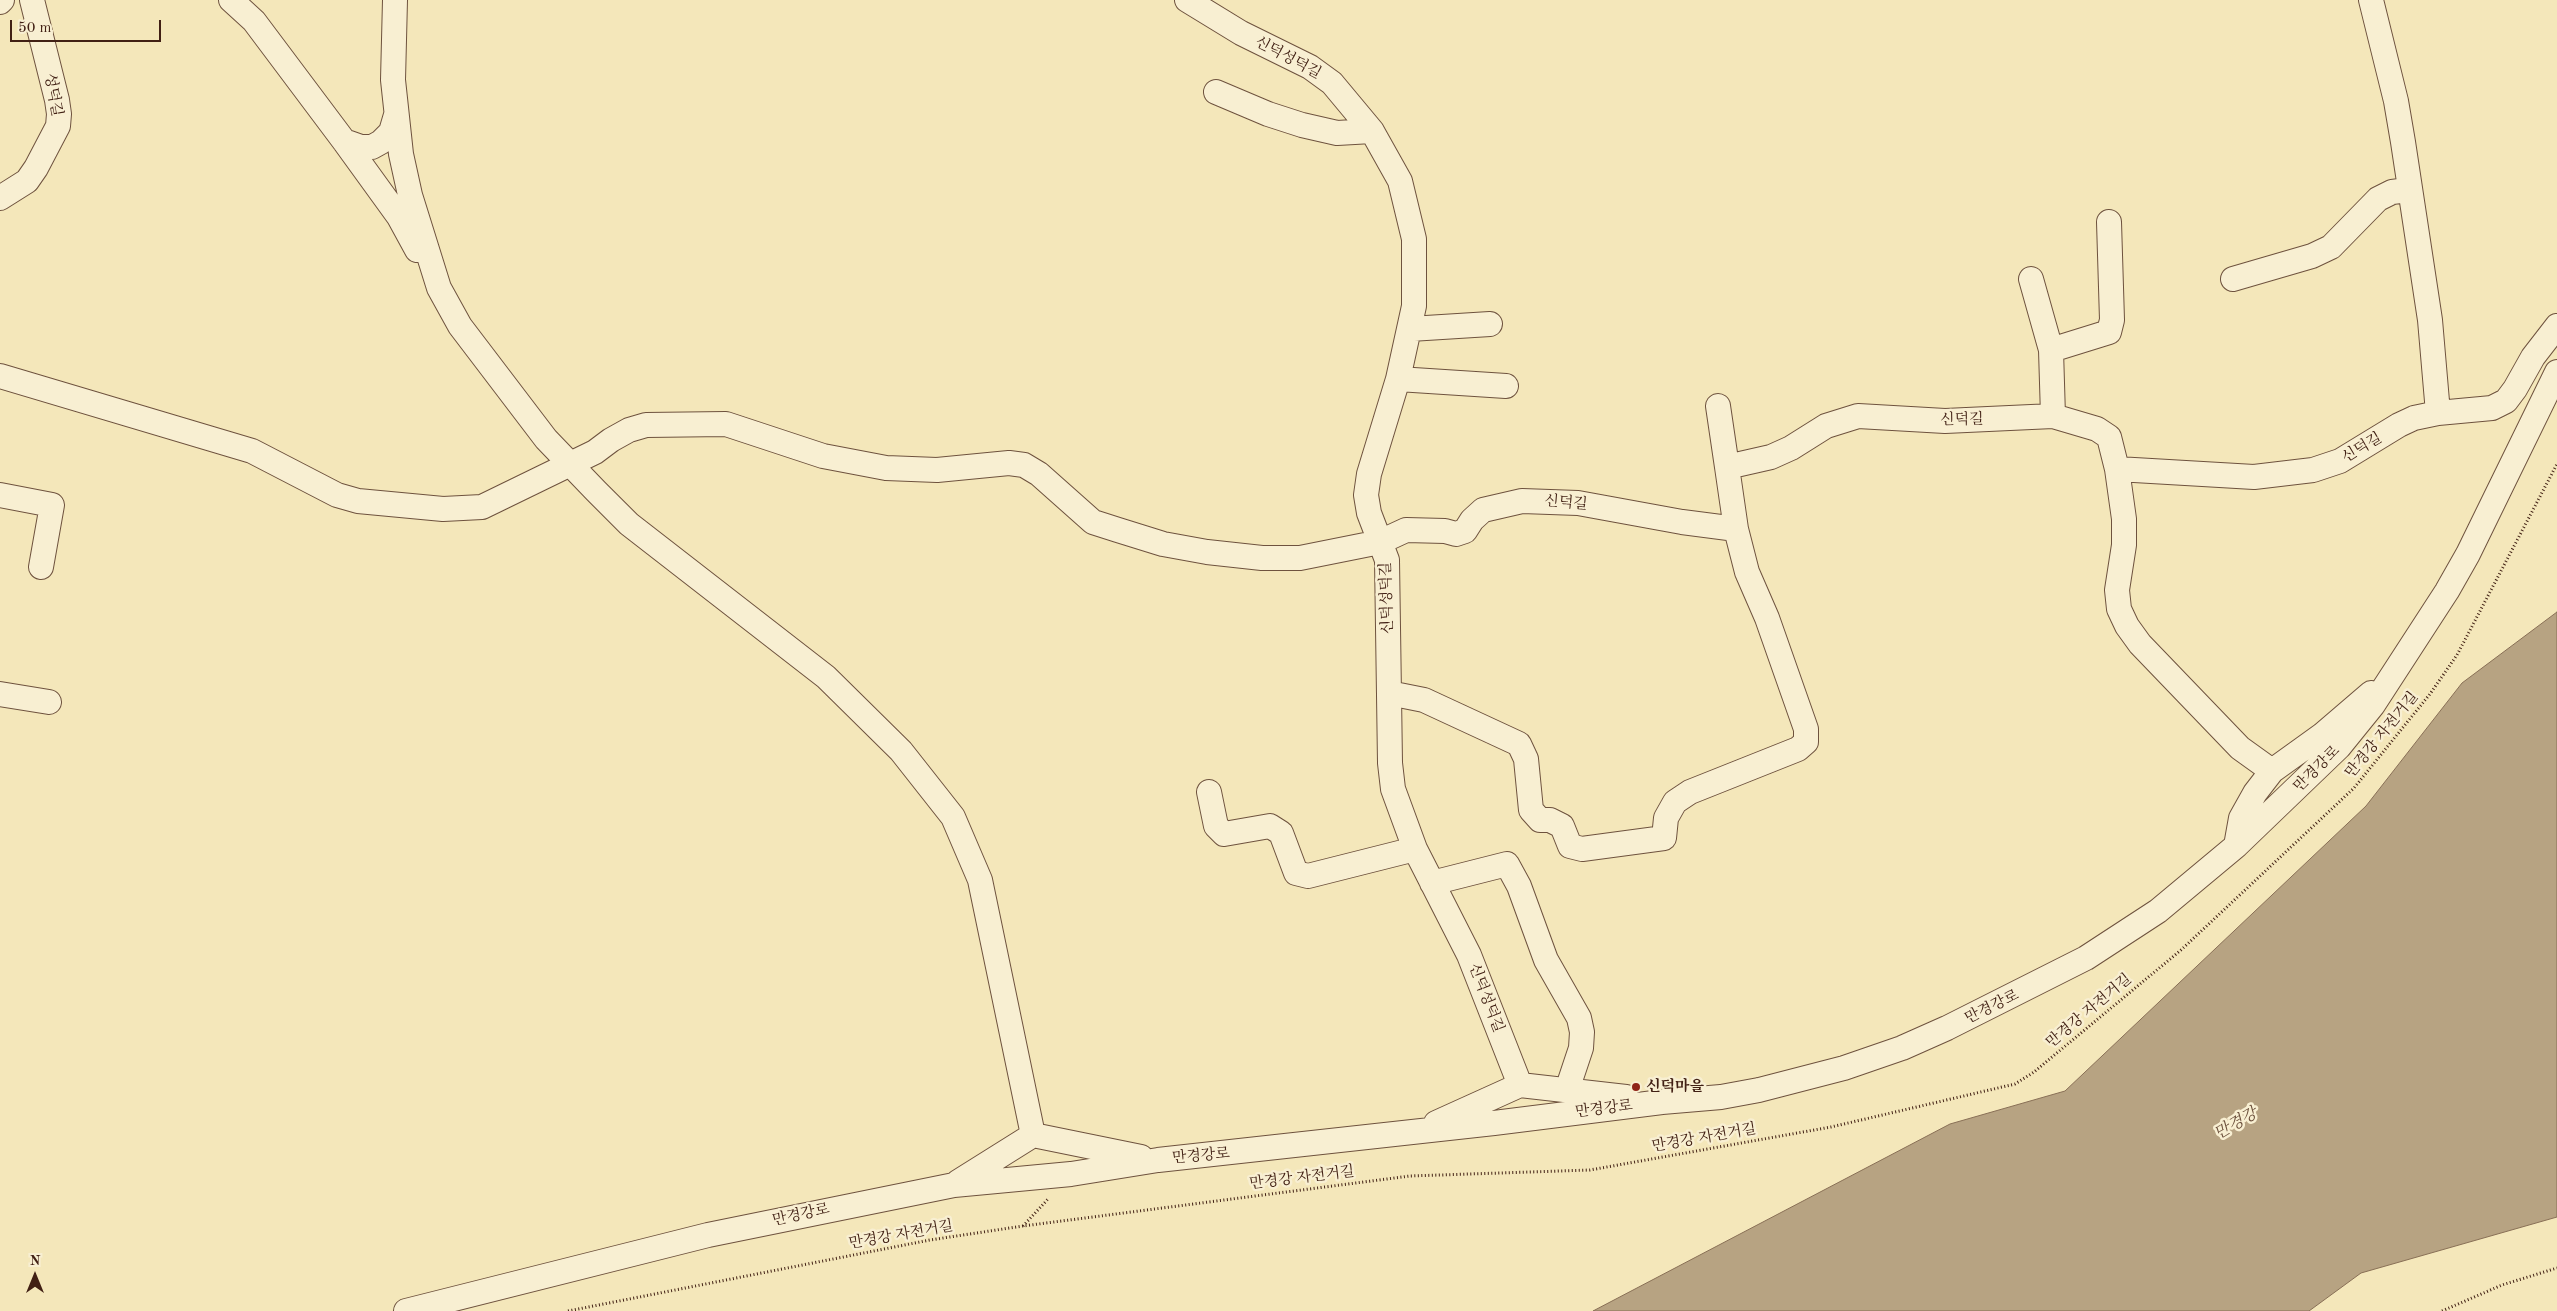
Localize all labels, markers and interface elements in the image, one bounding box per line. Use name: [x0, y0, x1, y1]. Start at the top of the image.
scale bar: [12, 10, 164, 42]
text: 50 m: [18, 21, 52, 36]
street label: 신덕성덕길: [1252, 33, 1324, 83]
street label: 성덕길: [40, 72, 66, 118]
street label: 신덕길: [1940, 411, 1984, 429]
street label: 신덕길: [2339, 429, 2385, 467]
street label: 신덕길: [1544, 492, 1588, 514]
street label: 신덕성덕길: [1377, 561, 1397, 635]
street label: 만경강 자전거길: [2342, 688, 2422, 782]
street label: 만경강로: [2290, 742, 2344, 796]
street label: 신덕성덕길: [1465, 961, 1507, 1035]
street label: 만경강 자전거길: [2043, 970, 2135, 1052]
street label: 만경강로: [1962, 986, 2022, 1028]
place label: 신덕마을: [1646, 1078, 1704, 1096]
marker: 신덕마을: [1630, 1081, 1642, 1093]
street label: 만경강로: [1574, 1097, 1634, 1121]
water label: 만경강: [2211, 1104, 2261, 1144]
street label: 만경강 자전거길: [1650, 1120, 1758, 1156]
street label: 만경강로: [1171, 1145, 1231, 1167]
street label: 만경강 자전거길: [1248, 1163, 1356, 1193]
street label: 만경강로: [771, 1200, 831, 1230]
street label: 만경강 자전거길: [847, 1217, 955, 1253]
north arrow: [10, 1251, 60, 1301]
text: N: [30, 1254, 40, 1268]

